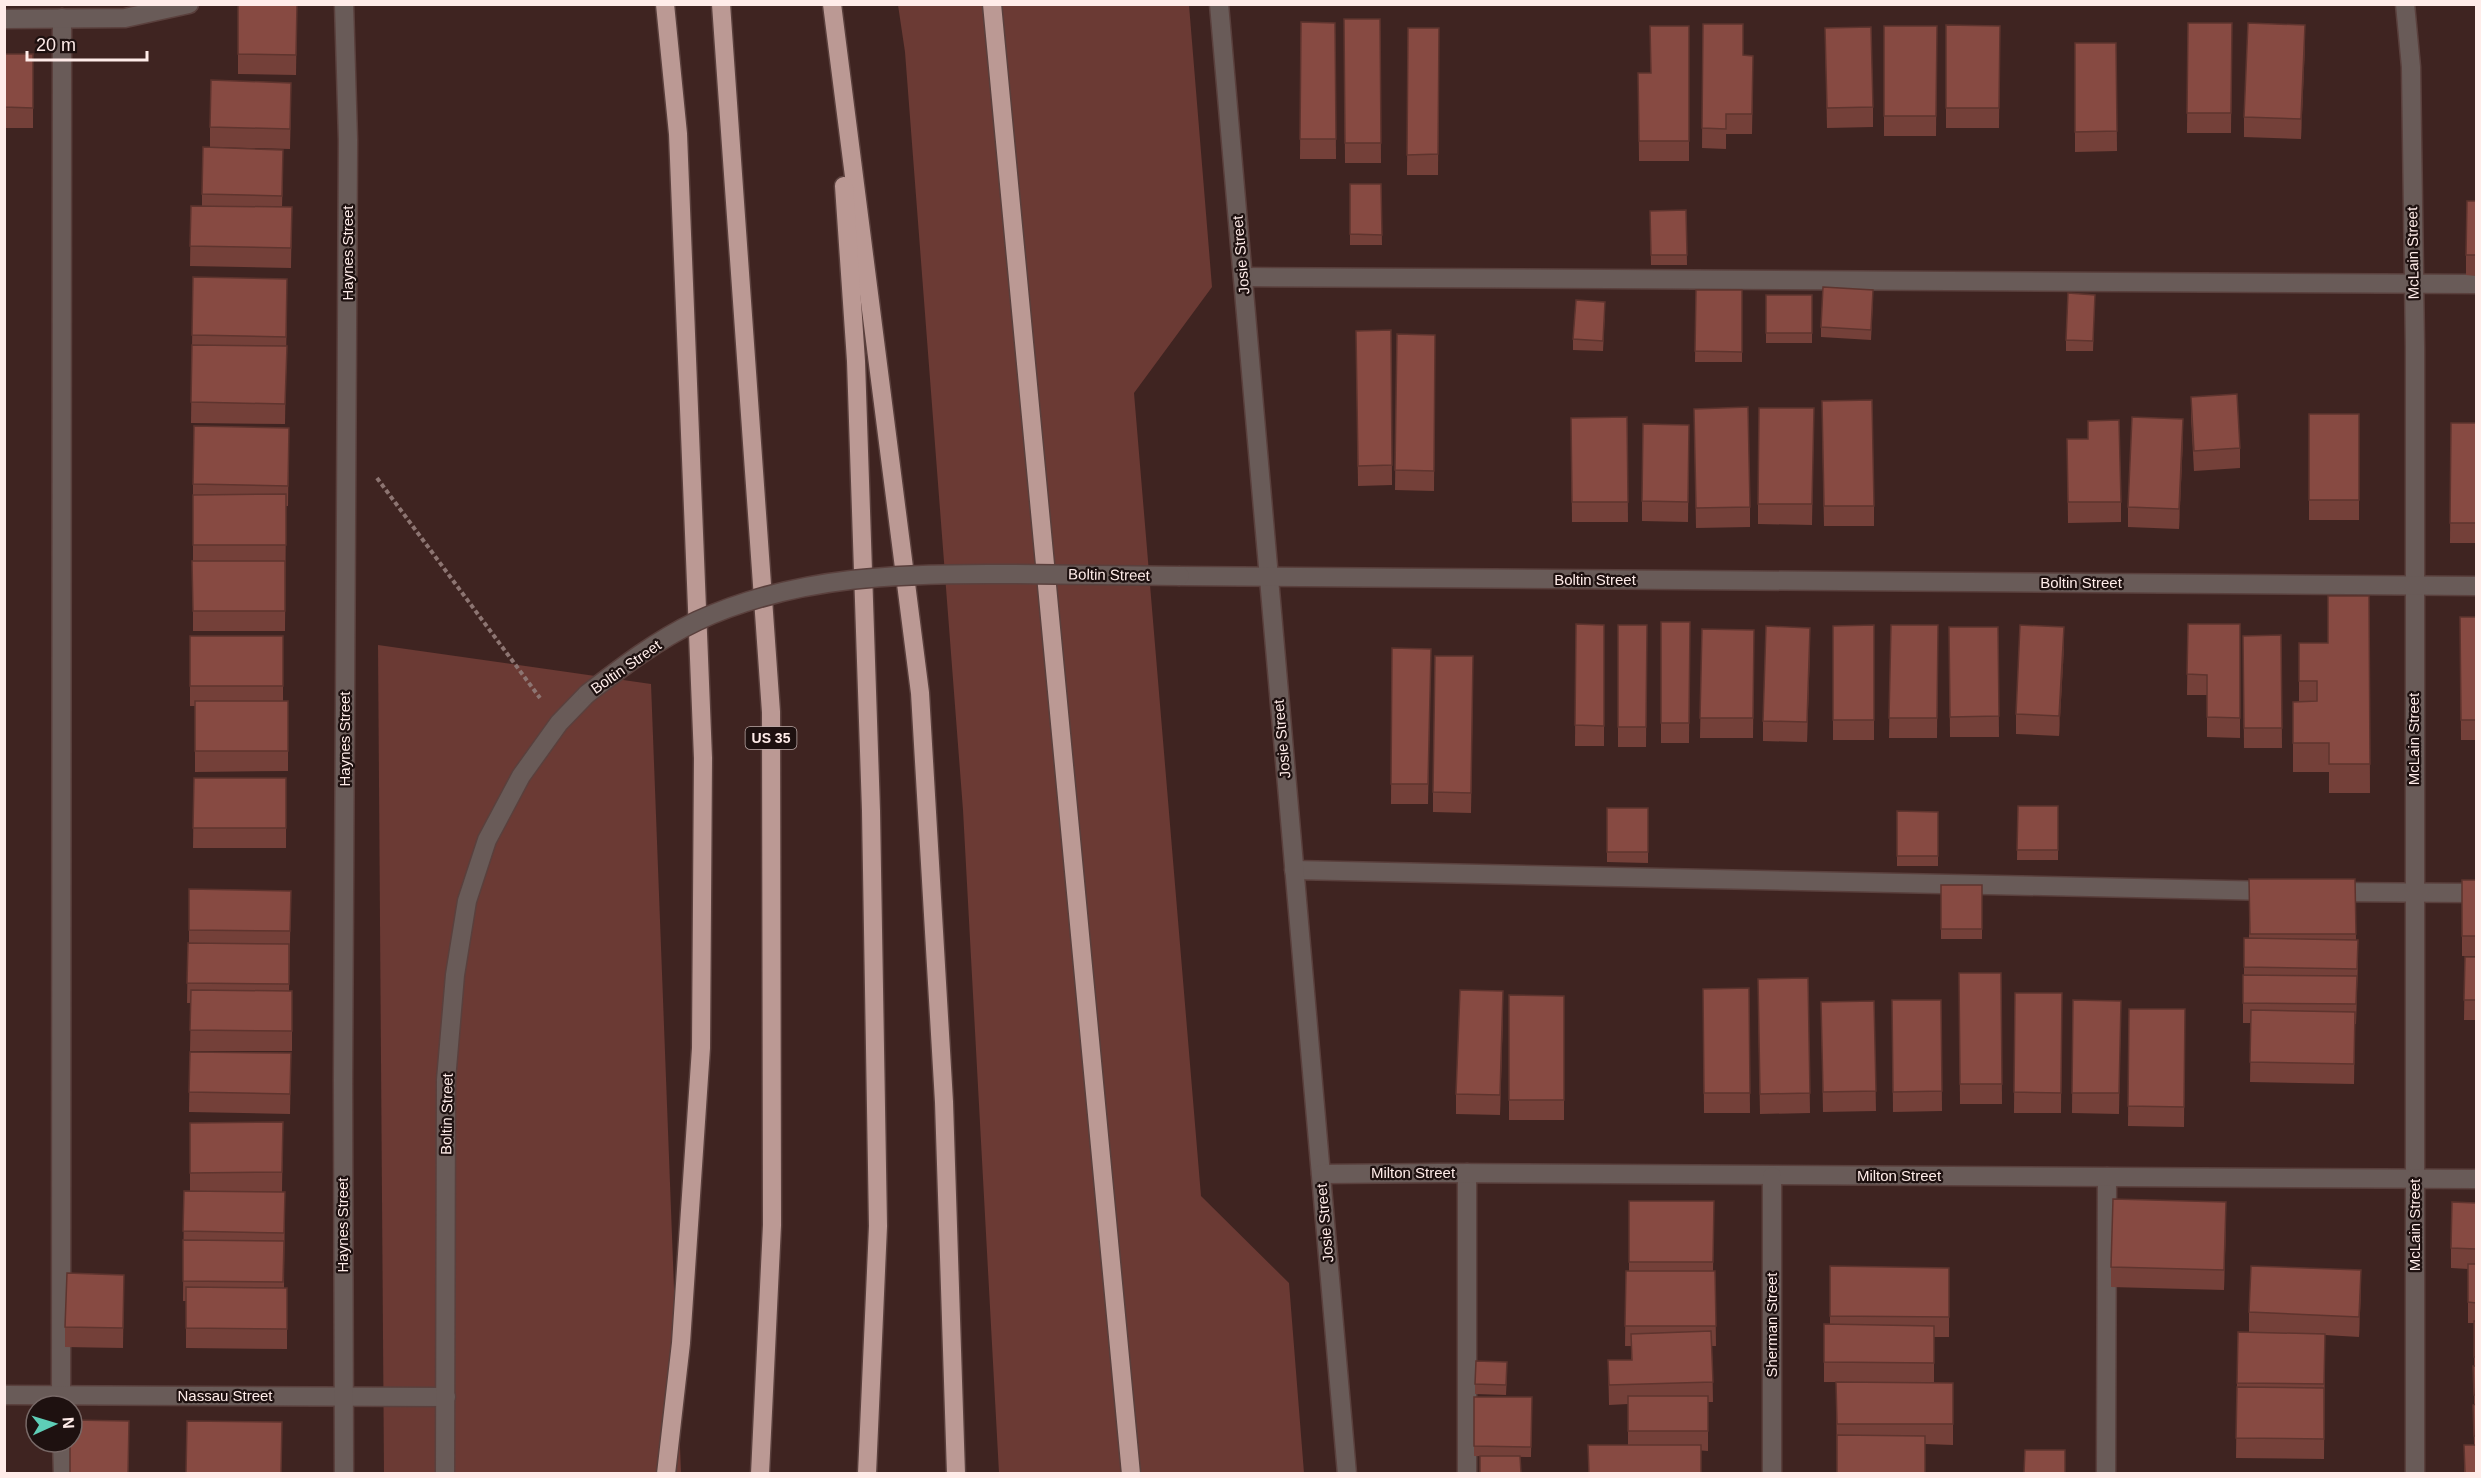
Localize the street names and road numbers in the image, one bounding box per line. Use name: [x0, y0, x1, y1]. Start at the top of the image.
street label: Haynes Street: [339, 205, 356, 301]
street label: McLain Street: [2403, 206, 2422, 299]
street label: Josie Street: [1229, 214, 1252, 295]
street label: Boltin Street: [1068, 565, 1151, 584]
street label: Boltin Street: [1554, 571, 1637, 588]
street label: Boltin Street: [2040, 574, 2123, 591]
street label: Boltin Street: [587, 636, 665, 697]
street label: Haynes Street: [336, 691, 353, 787]
street label: McLain Street: [2405, 692, 2422, 785]
street label: Josie Street: [1270, 698, 1293, 779]
road number: US 35: [746, 727, 796, 749]
street label: Boltin Street: [437, 1072, 456, 1155]
street label: Milton Street: [1371, 1164, 1456, 1181]
street label: Milton Street: [1857, 1167, 1942, 1184]
street label: Haynes Street: [334, 1177, 351, 1273]
street label: McLain Street: [2406, 1178, 2423, 1271]
street label: Josie Street: [1313, 1182, 1336, 1263]
street label: Sherman Street: [1763, 1272, 1780, 1378]
street label: Nassau Street: [177, 1387, 273, 1404]

